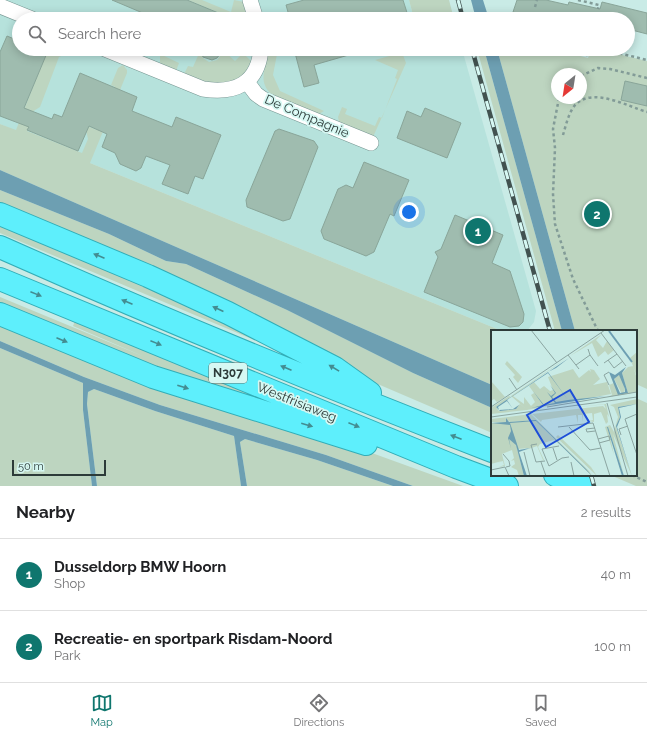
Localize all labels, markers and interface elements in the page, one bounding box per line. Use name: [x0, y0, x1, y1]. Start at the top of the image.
search box: [12, 12, 635, 56]
icon: search: [26, 23, 48, 45]
text: Search here: [58, 25, 141, 43]
north arrow: [551, 68, 587, 104]
street label: De Compagnie: [263, 92, 352, 141]
pin: 2: [584, 199, 610, 229]
your location: [399, 202, 419, 222]
pin: 1: [465, 216, 491, 246]
one-way arrow: [94, 253, 105, 259]
one-way arrow: [30, 291, 42, 297]
one-way arrow: [122, 299, 133, 305]
one-way arrow: [213, 306, 224, 312]
inset map: [491, 330, 637, 476]
one-way arrow: [56, 337, 67, 343]
one-way arrow: [151, 341, 163, 347]
road number: N307: [209, 363, 247, 383]
one-way arrow: [280, 364, 292, 370]
one-way arrow: [328, 364, 340, 371]
street label: Westfrisiaweg: [255, 379, 339, 425]
one-way arrow: [177, 384, 189, 390]
one-way arrow: [302, 422, 314, 428]
one-way arrow: [349, 422, 360, 428]
one-way arrow: [449, 433, 461, 439]
scale bar: [12, 458, 106, 477]
text: 50 m: [18, 460, 44, 473]
text: Nearby: [16, 502, 75, 522]
text: 2 results: [581, 505, 631, 520]
text: Dusseldorp BMW Hoorn: [54, 558, 226, 576]
text: 1: [26, 567, 32, 582]
text: 40 m: [601, 567, 631, 582]
text: Shop: [54, 576, 85, 591]
text: Recreatie- en sportpark Risdam-Noord: [54, 630, 333, 648]
text: 2: [25, 639, 33, 654]
text: 100 m: [594, 639, 631, 654]
text: Park: [54, 648, 81, 663]
tab: Map: [90, 692, 113, 729]
tab: Directions: [294, 692, 344, 729]
tab: Saved: [525, 692, 557, 729]

